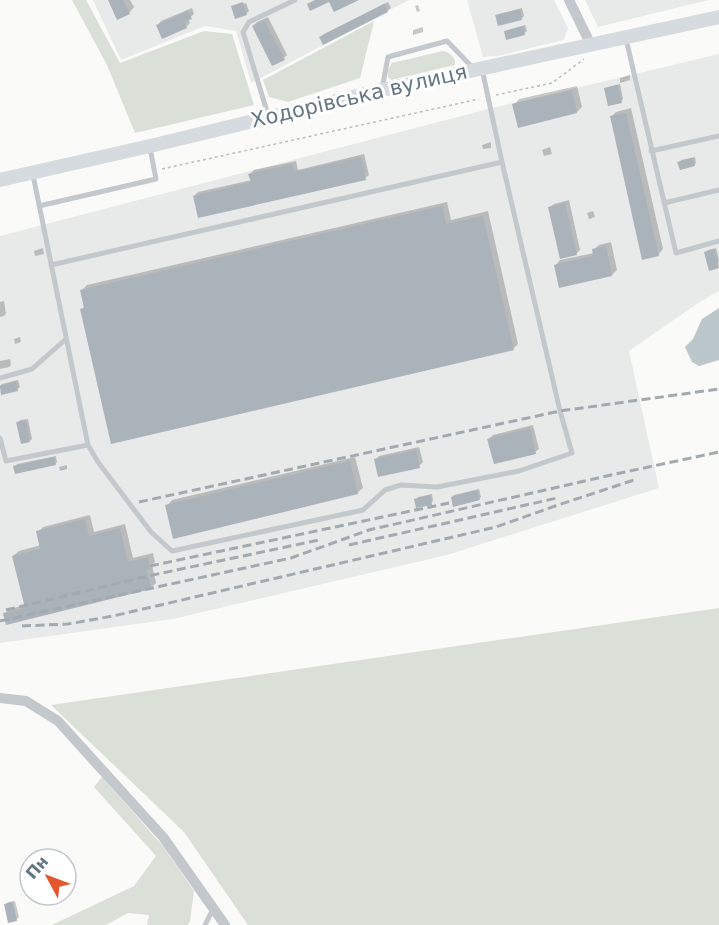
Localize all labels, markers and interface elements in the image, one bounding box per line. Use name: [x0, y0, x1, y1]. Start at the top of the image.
street label: Ходорівська вулиця: [249, 59, 469, 133]
north arrow: [18, 847, 78, 907]
text: Пн: [22, 852, 52, 883]

